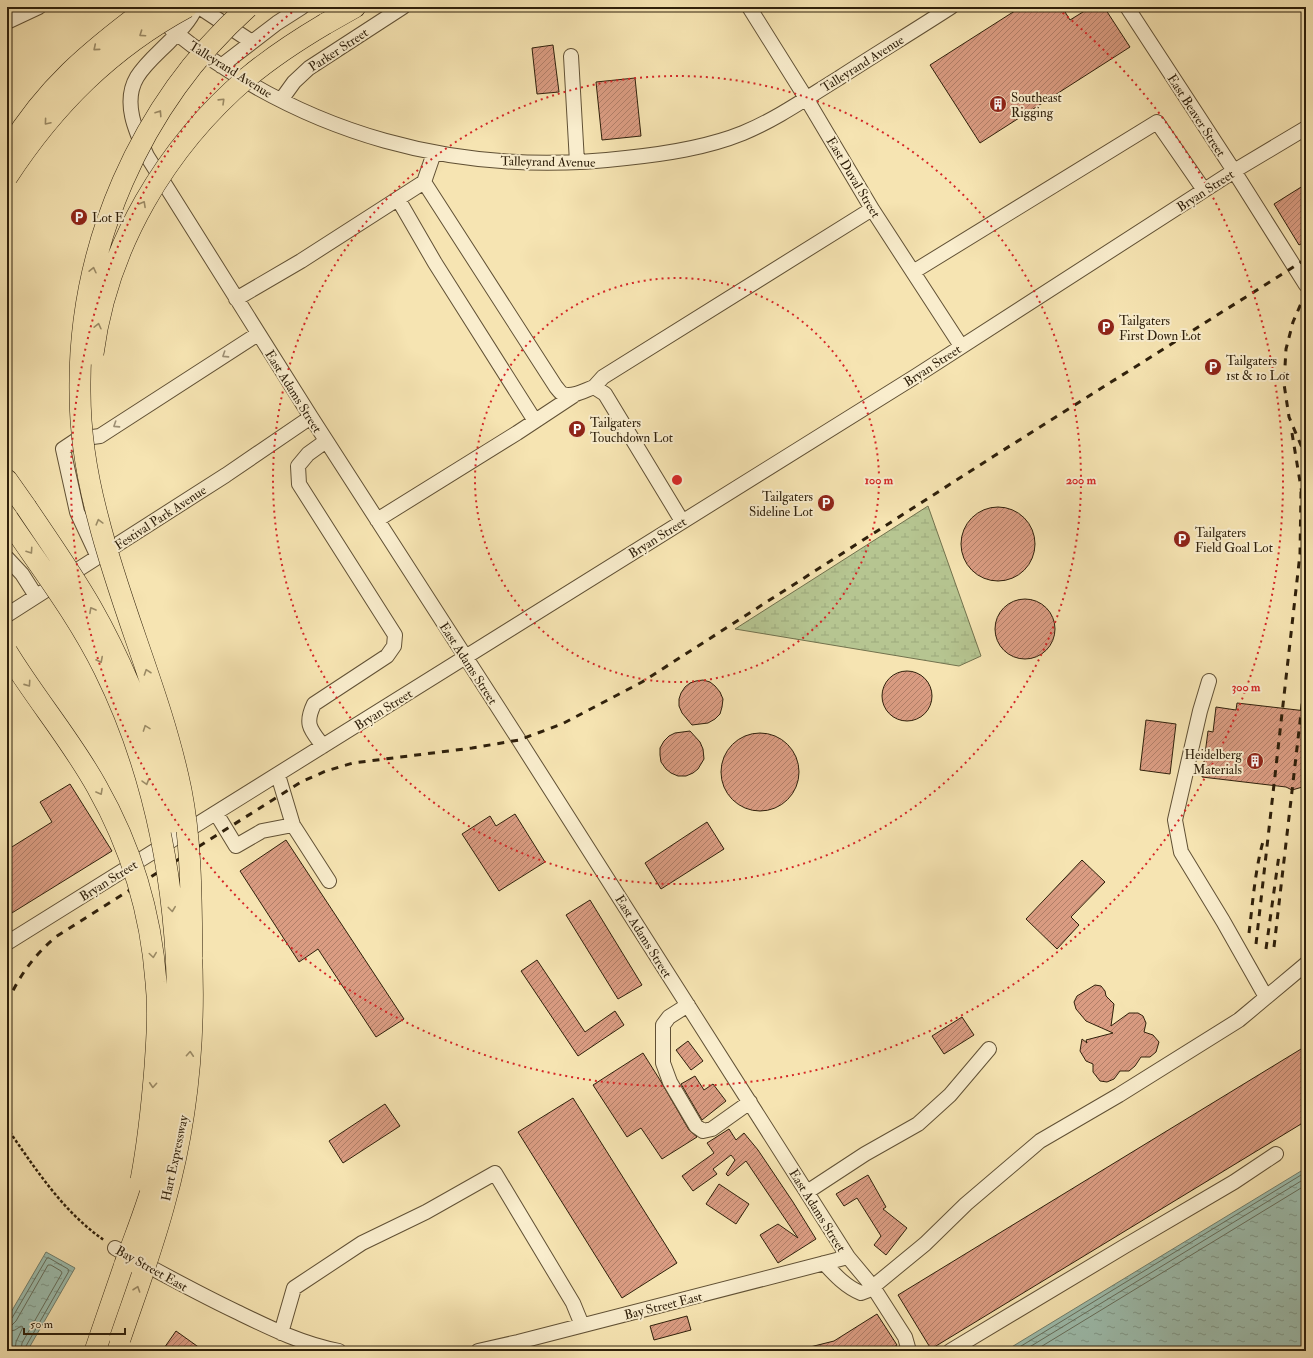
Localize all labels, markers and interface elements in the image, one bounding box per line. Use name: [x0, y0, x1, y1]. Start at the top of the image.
street label: Parker Street: [306, 25, 371, 75]
one-way arrow: [139, 29, 146, 37]
street label: Talleyrand Avenue: [818, 32, 908, 97]
street label: Talleyrand Avenue: [185, 38, 275, 103]
one-way arrow: [93, 43, 100, 50]
street label: East Beaver Street: [1164, 71, 1229, 160]
place label: Southeast Rigging: [1011, 90, 1062, 121]
building icon: Southeast Rigging: [988, 94, 1008, 114]
one-way arrow: [217, 99, 224, 106]
one-way arrow: [154, 110, 161, 117]
one-way arrow: [44, 117, 51, 125]
street label: East Duval Street: [823, 134, 884, 221]
street label: Talleyrand Avenue: [500, 153, 596, 172]
street label: Bryan Street: [1174, 166, 1238, 216]
one-way arrow: [139, 201, 146, 208]
parking icon: Lot E: [69, 207, 89, 227]
place label: Lot E: [92, 210, 124, 226]
one-way arrow: [88, 267, 96, 274]
place label: Tailgaters First Down Lot: [1119, 313, 1201, 344]
parking icon: Tailgaters First Down Lot: [1096, 317, 1116, 337]
one-way arrow: [94, 322, 102, 329]
street label: Bryan Street: [901, 341, 965, 391]
street label: East Adams Street: [261, 347, 325, 436]
one-way arrow: [223, 350, 230, 357]
place label: Tailgaters 1st & 10 Lot: [1226, 353, 1290, 384]
parking icon: Tailgaters 1st & 10 Lot: [1203, 357, 1223, 377]
place label: Tailgaters Touchdown Lot: [590, 415, 673, 446]
parking icon: Tailgaters Touchdown Lot: [567, 419, 587, 439]
one-way arrow: [114, 421, 121, 428]
centre of rings: [670, 473, 684, 487]
text: 100 m: [865, 473, 894, 488]
text: 200 m: [1066, 473, 1097, 488]
street label: Festival Park Avenue: [112, 482, 210, 554]
place label: Tailgaters Sideline Lot: [749, 489, 814, 520]
parking icon: Tailgaters Sideline Lot: [816, 493, 836, 513]
street label: Bryan Street: [626, 514, 690, 563]
one-way arrow: [95, 519, 103, 525]
place label: Tailgaters Field Goal Lot: [1195, 525, 1273, 556]
parking icon: Tailgaters Field Goal Lot: [1172, 529, 1192, 549]
one-way arrow: [25, 547, 33, 554]
one-way arrow: [90, 607, 97, 614]
street label: East Adams Street: [436, 619, 501, 708]
one-way arrow: [95, 656, 103, 664]
one-way arrow: [144, 669, 152, 676]
one-way arrow: [24, 680, 31, 687]
text: 300 m: [1232, 680, 1261, 695]
street label: Bryan Street: [352, 686, 416, 735]
one-way arrow: [142, 725, 151, 732]
place label: Heidelberg Materials: [1185, 747, 1243, 778]
building icon: Heidelberg Materials: [1245, 751, 1265, 771]
one-way arrow: [141, 778, 150, 785]
one-way arrow: [96, 788, 103, 796]
street label: Bryan Street: [77, 857, 141, 906]
street label: East Adams Street: [611, 892, 675, 981]
one-way arrow: [167, 906, 176, 912]
one-way arrow: [148, 952, 157, 958]
one-way arrow: [186, 1051, 195, 1057]
one-way arrow: [149, 1082, 158, 1088]
street label: Hart Expressway: [158, 1113, 193, 1203]
street label: East Adams Street: [785, 1166, 849, 1255]
street label: Bay Street East: [112, 1243, 190, 1296]
one-way arrow: [132, 1286, 141, 1293]
street label: Bay Street East: [623, 1289, 704, 1324]
scale bar: [24, 1310, 125, 1336]
text: 50 m: [30, 1317, 54, 1332]

